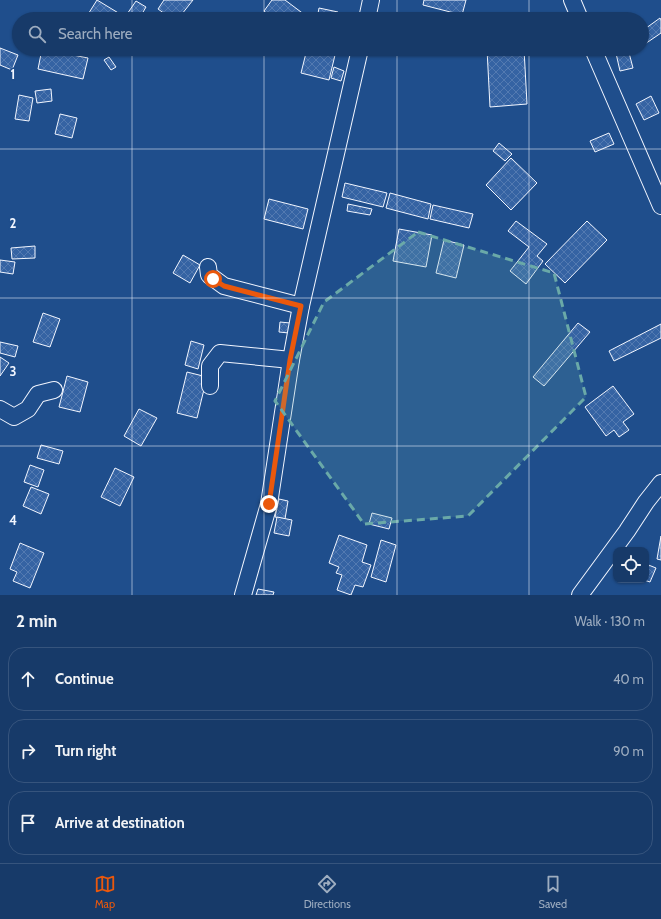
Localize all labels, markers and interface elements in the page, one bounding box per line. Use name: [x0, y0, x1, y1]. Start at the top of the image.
search box: [12, 12, 649, 56]
icon: search: [26, 23, 48, 45]
text: Search here: [58, 25, 133, 43]
text: 1: [11, 66, 15, 82]
text: 2: [10, 215, 17, 231]
route start: [204, 270, 222, 288]
text: 3: [9, 363, 17, 379]
route end: [260, 495, 278, 513]
text: 4: [9, 512, 17, 528]
map controls: [613, 547, 649, 583]
button: locate: [613, 547, 649, 583]
text: 2 min: [16, 611, 57, 631]
text: Walk · 130 m: [574, 613, 645, 629]
icon: ahead: [17, 668, 39, 690]
text: Continue: [55, 670, 114, 688]
text: 40 m: [613, 671, 644, 687]
icon: right: [17, 740, 39, 762]
text: Turn right: [55, 742, 116, 760]
text: 90 m: [613, 743, 644, 759]
icon: arrive: [17, 812, 39, 834]
text: Arrive at destination: [55, 814, 185, 832]
tab: Map: [94, 873, 116, 911]
tab: Directions: [304, 873, 351, 911]
tab: Saved: [539, 873, 567, 911]

